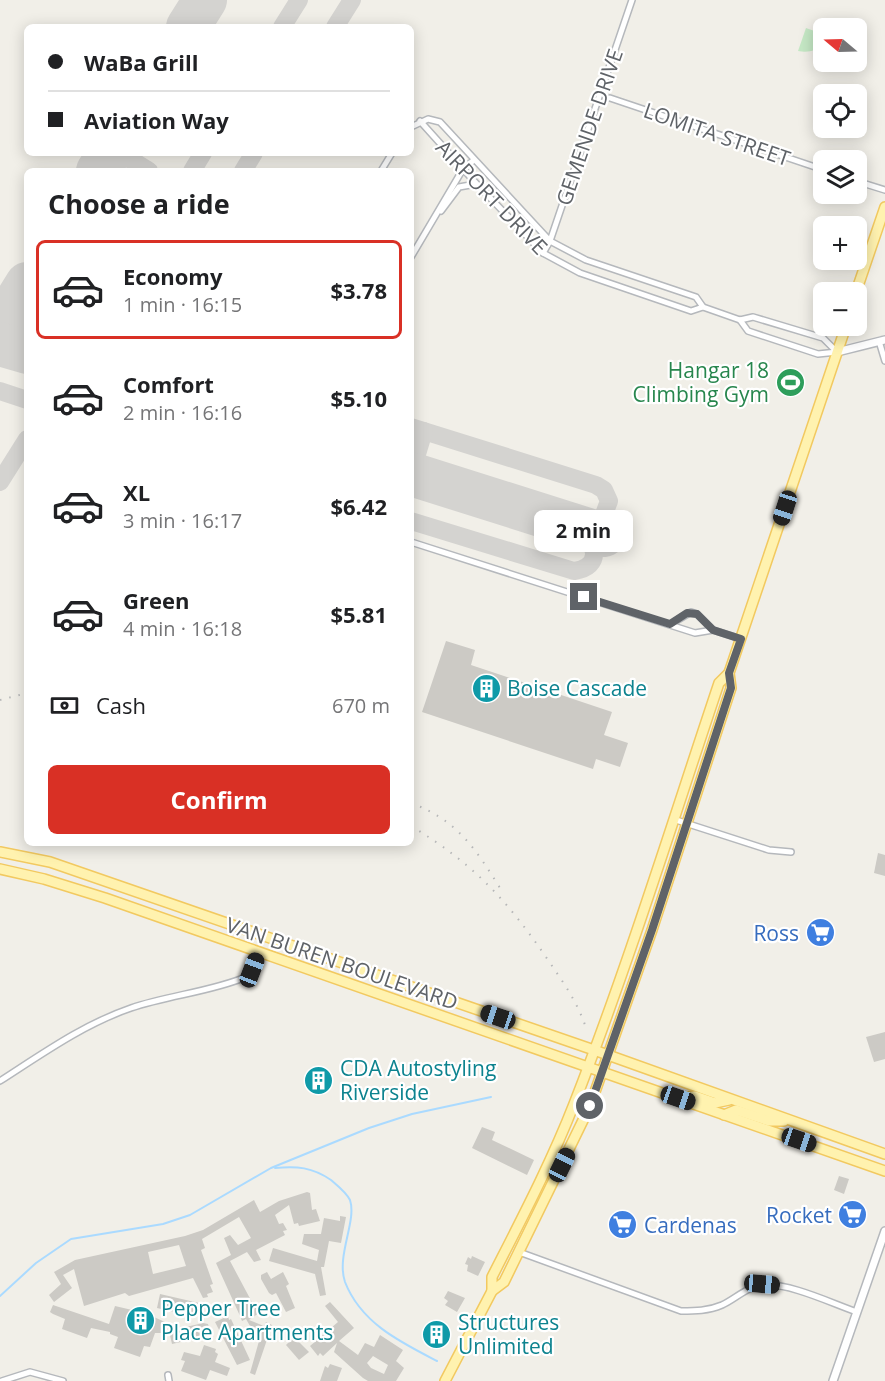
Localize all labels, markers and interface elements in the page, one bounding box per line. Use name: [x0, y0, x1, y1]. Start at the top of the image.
north arrow: [813, 18, 867, 72]
map controls: [813, 18, 867, 336]
street label: GEMENDE DRIVE: [549, 45, 629, 209]
text: WaBa Grill: [84, 47, 198, 77]
button: locate: [813, 84, 867, 138]
street label: LOMITA STREET: [640, 96, 794, 172]
text: Aviation Way: [84, 105, 229, 135]
street label: AIRPORT DRIVE: [430, 134, 554, 260]
button: layers: [813, 150, 867, 204]
text: Choose a ride: [48, 185, 230, 222]
button: +: [813, 216, 867, 270]
text: Economy: [123, 261, 222, 291]
icon: car: [51, 263, 105, 317]
text: $3.78: [330, 275, 387, 305]
button: −: [813, 282, 867, 336]
text: 1 min · 16:15: [123, 291, 242, 318]
place label: Hangar 18 Climbing Gym: [633, 356, 769, 408]
sports icon: Hangar 18 Climbing Gym: [774, 366, 806, 398]
text: Comfort: [123, 369, 214, 399]
icon: car: [51, 371, 105, 425]
text: $5.10: [330, 383, 387, 413]
text: 2 min · 16:16: [123, 399, 242, 426]
text: XL: [123, 477, 150, 507]
icon: car: [51, 479, 105, 533]
car: [771, 488, 799, 528]
text: $6.42: [330, 491, 387, 521]
text: 3 min · 16:17: [123, 507, 242, 534]
callout: 2 min: [534, 510, 634, 552]
text: 2 min: [556, 517, 611, 544]
route end: [570, 583, 597, 610]
text: Green: [123, 585, 189, 615]
icon: car: [51, 587, 105, 641]
text: $5.81: [330, 599, 387, 629]
text: 4 min · 16:18: [123, 615, 242, 642]
building icon: Boise Cascade: [470, 672, 502, 704]
place label: Boise Cascade: [507, 674, 647, 702]
icon: cash: [48, 689, 81, 722]
text: Cash: [96, 690, 146, 720]
text: 670 m: [332, 692, 390, 719]
button: Confirm: [48, 765, 390, 834]
street label: VAN BUREN BOULEVARD: [222, 910, 462, 1016]
supermarket icon: Ross: [804, 917, 836, 949]
place label: Ross: [753, 919, 799, 947]
car: [237, 950, 267, 990]
car: [478, 1003, 518, 1031]
place label: CDA Autostyling Riverside: [340, 1054, 496, 1106]
building icon: CDA Autostyling Riverside: [303, 1064, 335, 1096]
car: [658, 1084, 698, 1112]
route start: [576, 1092, 603, 1119]
car: [779, 1126, 819, 1154]
car: [546, 1145, 578, 1185]
supermarket icon: Rocket: [837, 1199, 869, 1231]
place label: Rocket: [766, 1201, 832, 1229]
supermarket icon: Cardenas: [607, 1209, 639, 1241]
place label: Cardenas: [644, 1211, 737, 1239]
car: [743, 1273, 781, 1295]
place label: Pepper Tree Place Apartments: [161, 1294, 333, 1346]
building icon: Pepper Tree Place Apartments: [124, 1304, 156, 1336]
place label: Structures Unlimited: [458, 1308, 559, 1360]
building icon: Structures Unlimited: [421, 1318, 453, 1350]

